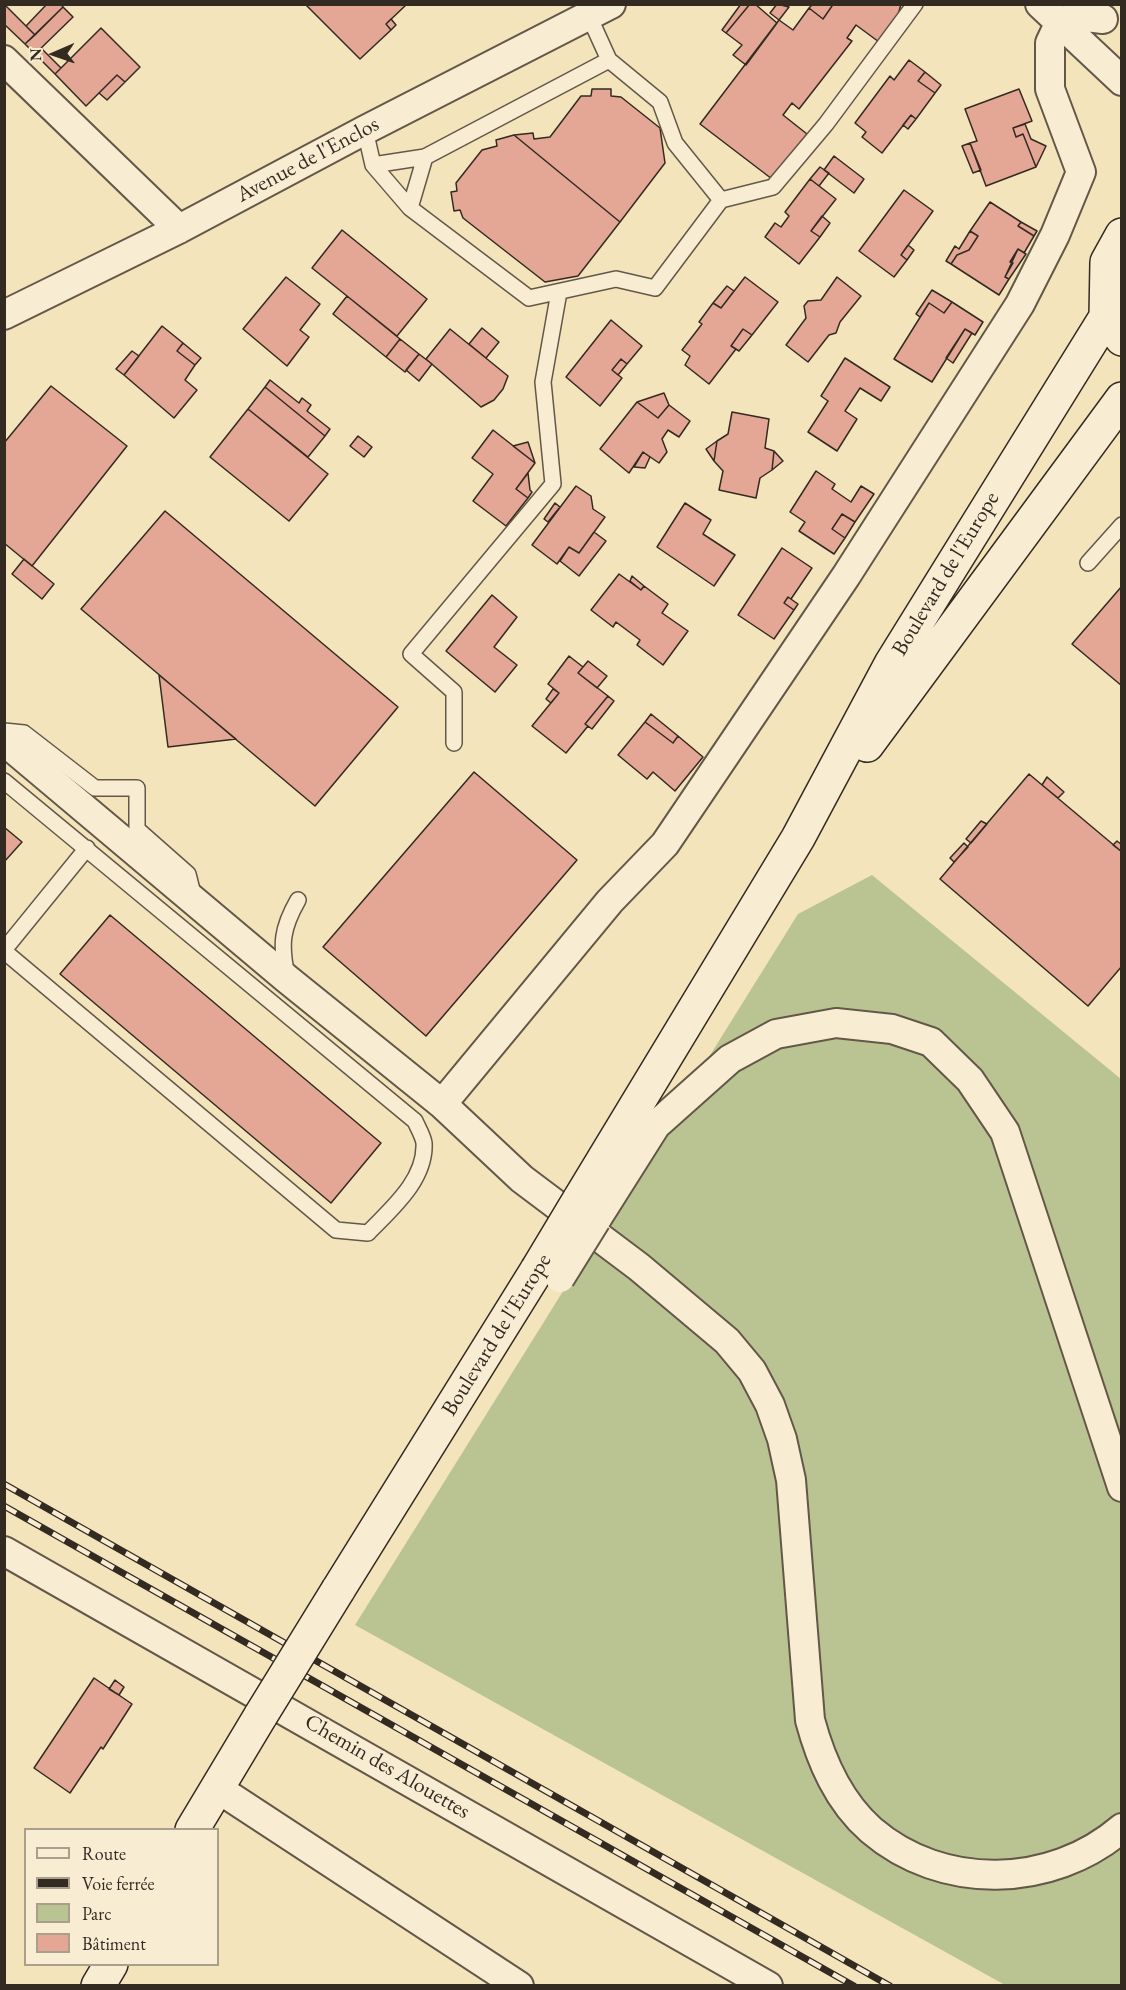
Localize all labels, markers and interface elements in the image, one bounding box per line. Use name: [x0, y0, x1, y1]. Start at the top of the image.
north arrow: [24, 24, 84, 84]
text: N: [25, 48, 46, 61]
street label: Avenue de l'Enclos: [232, 111, 384, 209]
street label: Boulevard de l'Europe: [887, 487, 1005, 661]
street label: Boulevard de l'Europe: [436, 1249, 558, 1421]
street label: Chemin des Alouettes: [300, 1709, 474, 1825]
legend: [24, 1828, 219, 1966]
text: Route: [82, 1842, 126, 1865]
text: Voie ferrée: [82, 1872, 154, 1895]
text: Parc: [82, 1902, 112, 1925]
text: Bâtiment: [82, 1932, 146, 1955]

